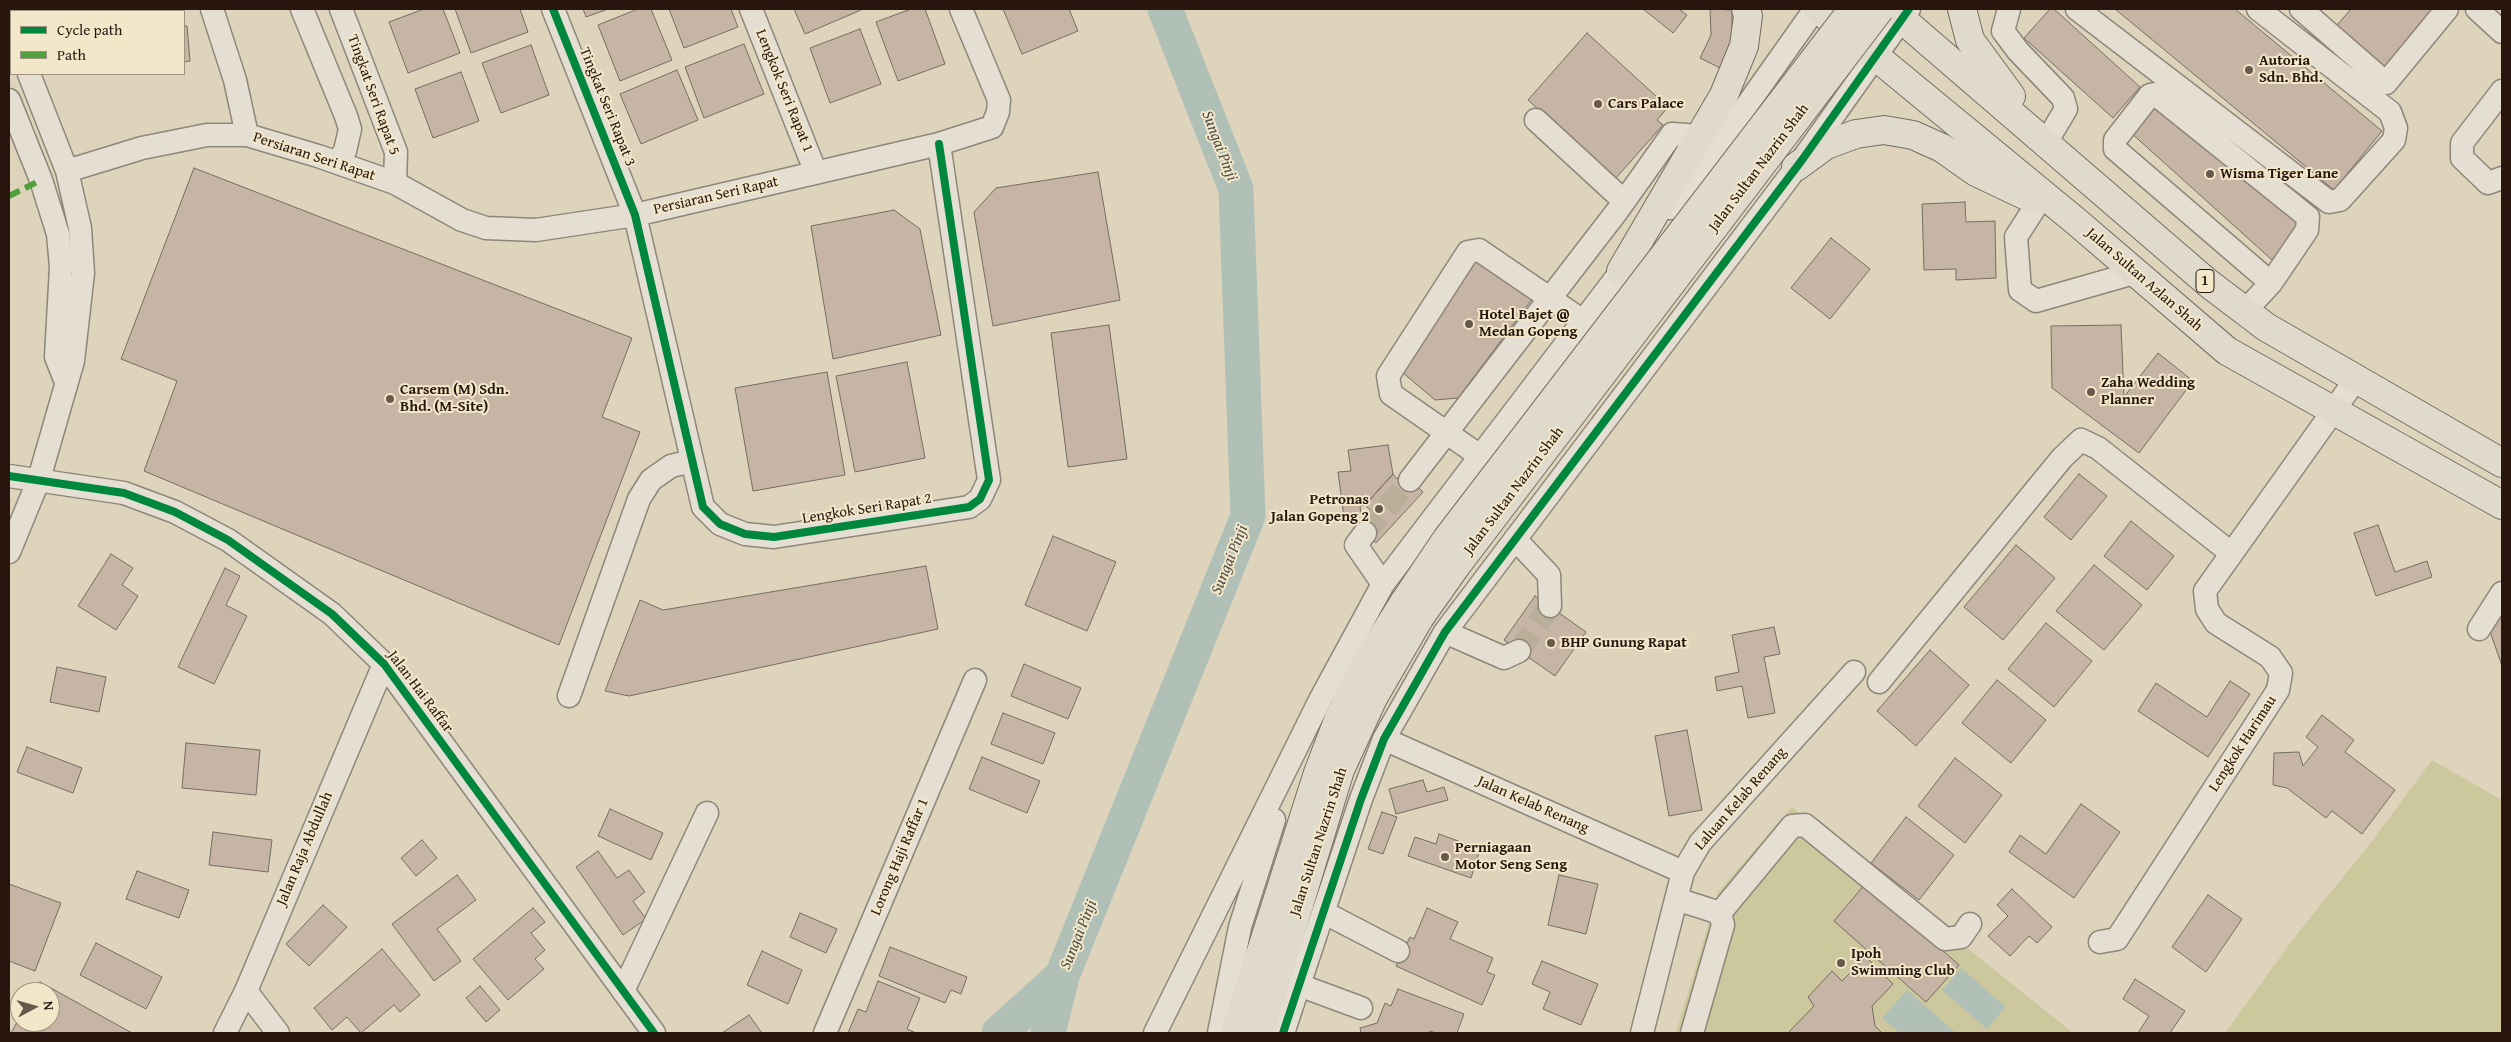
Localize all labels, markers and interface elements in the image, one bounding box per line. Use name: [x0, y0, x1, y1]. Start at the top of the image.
legend: [10, 10, 185, 75]
text: Cycle path: [57, 19, 123, 40]
street label: Lengkok Seri Rapat 1: [751, 27, 817, 155]
street label: Tingkat Seri Rapat 5: [343, 32, 403, 158]
text: Path: [57, 44, 86, 65]
street label: Tingkat Seri Rapat 3: [575, 45, 639, 169]
place label: Autoria Sdn. Bhd.: [2259, 52, 2323, 87]
marker: Autoria Sdn. Bhd.: [2243, 64, 2255, 76]
place label: Cars Palace: [1608, 95, 1684, 113]
marker: Cars Palace: [1592, 98, 1604, 110]
street label: Jalan Sultan Nazrin Shah: [1705, 101, 1813, 235]
water label: Sungai Pinji: [1197, 108, 1241, 184]
street label: Persiaran Seri Rapat: [251, 129, 377, 185]
place label: Wisma Tiger Lane: [2220, 165, 2338, 183]
marker: Wisma Tiger Lane: [2204, 168, 2216, 180]
street label: Persiaran Seri Rapat: [652, 173, 780, 219]
street label: Jalan Sultan Azlan Shah: [2082, 224, 2206, 336]
road number: 1: [2196, 270, 2214, 292]
place label: Hotel Bajet @ Medan Gopeng: [1479, 306, 1577, 341]
marker: Hotel Bajet @ Medan Gopeng: [1463, 318, 1475, 330]
place label: Zaha Wedding Planner: [2101, 374, 2195, 409]
place label: Carsem (M) Sdn. Bhd. (M-Site): [400, 381, 509, 416]
marker: Zaha Wedding Planner: [2085, 386, 2097, 398]
marker: Carsem (M) Sdn. Bhd. (M-Site): [384, 393, 396, 405]
street label: Jalan Sultan Nazrin Shah: [1460, 424, 1568, 558]
street label: Lengkok Seri Rapat 2: [801, 490, 933, 528]
place label: Petronas Jalan Gopeng 2: [1271, 491, 1369, 526]
marker: Petronas Jalan Gopeng 2: [1373, 503, 1385, 515]
water label: Sungai Pinji: [1207, 522, 1253, 598]
place label: BHP Gunung Rapat: [1561, 634, 1687, 652]
marker: BHP Gunung Rapat: [1545, 637, 1557, 649]
street label: Jalan Hai Raffar: [383, 647, 457, 737]
street label: Lengkok Harimau: [2205, 693, 2281, 795]
street label: Laluan Kelab Renang: [1691, 744, 1791, 854]
street label: Jalan Sultan Nazrin Shah: [1286, 765, 1352, 919]
street label: Jalan Kelab Renang: [1474, 772, 1592, 838]
street label: Jalan Raja Abdullah: [273, 789, 337, 909]
street label: Lorong Haji Raffar 1: [867, 796, 933, 918]
place label: Perniagaan Motor Seng Seng: [1455, 839, 1567, 874]
marker: Perniagaan Motor Seng Seng: [1439, 851, 1451, 863]
water label: Sungai Pinji: [1056, 897, 1102, 973]
place label: Ipoh Swimming Club: [1851, 945, 1955, 980]
marker: Ipoh Swimming Club: [1835, 957, 1847, 969]
north arrow: [10, 982, 60, 1032]
text: N: [38, 1000, 59, 1011]

